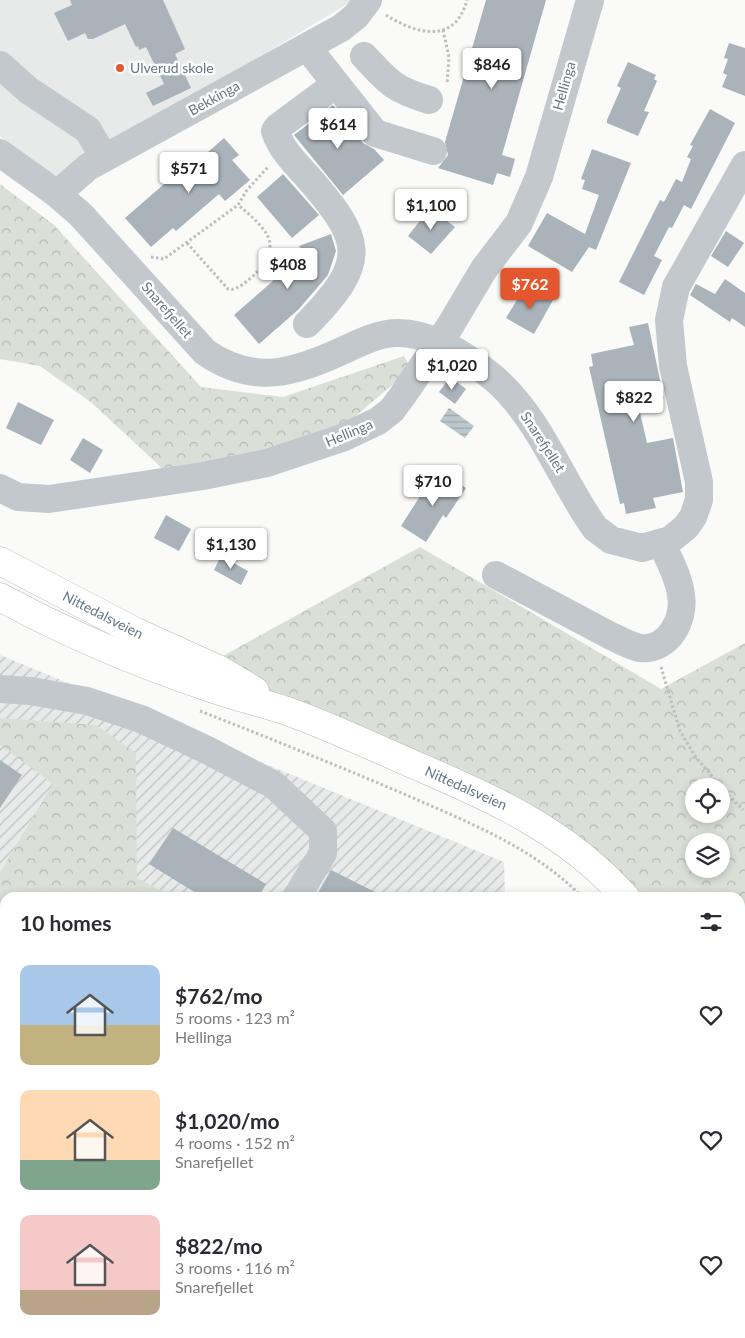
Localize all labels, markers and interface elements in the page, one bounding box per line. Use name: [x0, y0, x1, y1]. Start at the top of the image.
pin: $846: [462, 48, 522, 90]
text: $846: [473, 54, 511, 73]
place label: Ulverud skole: [130, 59, 214, 76]
street label: Hellinga: [548, 60, 579, 112]
marker: Ulverud skole: [114, 62, 126, 74]
street label: Bekkinga: [185, 77, 242, 119]
pin: $614: [308, 108, 368, 150]
text: $614: [319, 114, 357, 133]
pin: $571: [159, 152, 219, 194]
text: $571: [170, 158, 208, 177]
pin: $1,100: [390, 188, 472, 231]
text: $1,100: [406, 195, 456, 214]
pin: $408: [258, 248, 318, 290]
text: $408: [269, 254, 307, 273]
pin: $762: [500, 268, 560, 310]
text: $762: [511, 274, 549, 293]
street label: Snarefjellet: [138, 278, 196, 341]
pin: $1,020: [411, 348, 493, 391]
text: $1,020: [427, 355, 477, 374]
pin: $822: [604, 380, 664, 423]
text: $822: [615, 387, 653, 406]
street label: Snarefjellet: [518, 408, 569, 475]
street label: Hellinga: [323, 415, 375, 450]
pin: $710: [403, 464, 463, 507]
text: $710: [414, 471, 452, 490]
pin: $1,130: [190, 528, 272, 570]
text: $1,130: [206, 534, 256, 553]
street label: Nittedalsveien: [60, 587, 146, 642]
street label: Nittedalsveien: [423, 762, 510, 813]
map controls: [685, 778, 730, 878]
button: locate: [685, 778, 730, 823]
button: layers: [685, 833, 730, 878]
icon: filters: [697, 908, 725, 936]
text: 10 homes: [20, 910, 111, 935]
text: $762/mo: [175, 983, 263, 1008]
icon: home: [60, 985, 120, 1045]
icon: heart: [697, 1001, 725, 1029]
text: 5 rooms · 123 m²: [175, 1008, 295, 1027]
text: Hellinga: [175, 1027, 232, 1046]
text: $1,020/mo: [175, 1108, 280, 1133]
icon: home: [60, 1110, 120, 1170]
icon: heart: [697, 1126, 725, 1154]
text: 4 rooms · 152 m²: [175, 1133, 295, 1152]
text: Snarefjellet: [175, 1152, 254, 1171]
text: $822/mo: [175, 1233, 263, 1258]
icon: home: [60, 1235, 120, 1295]
icon: heart: [697, 1251, 725, 1279]
text: 3 rooms · 116 m²: [175, 1258, 295, 1277]
text: Snarefjellet: [175, 1277, 254, 1296]

